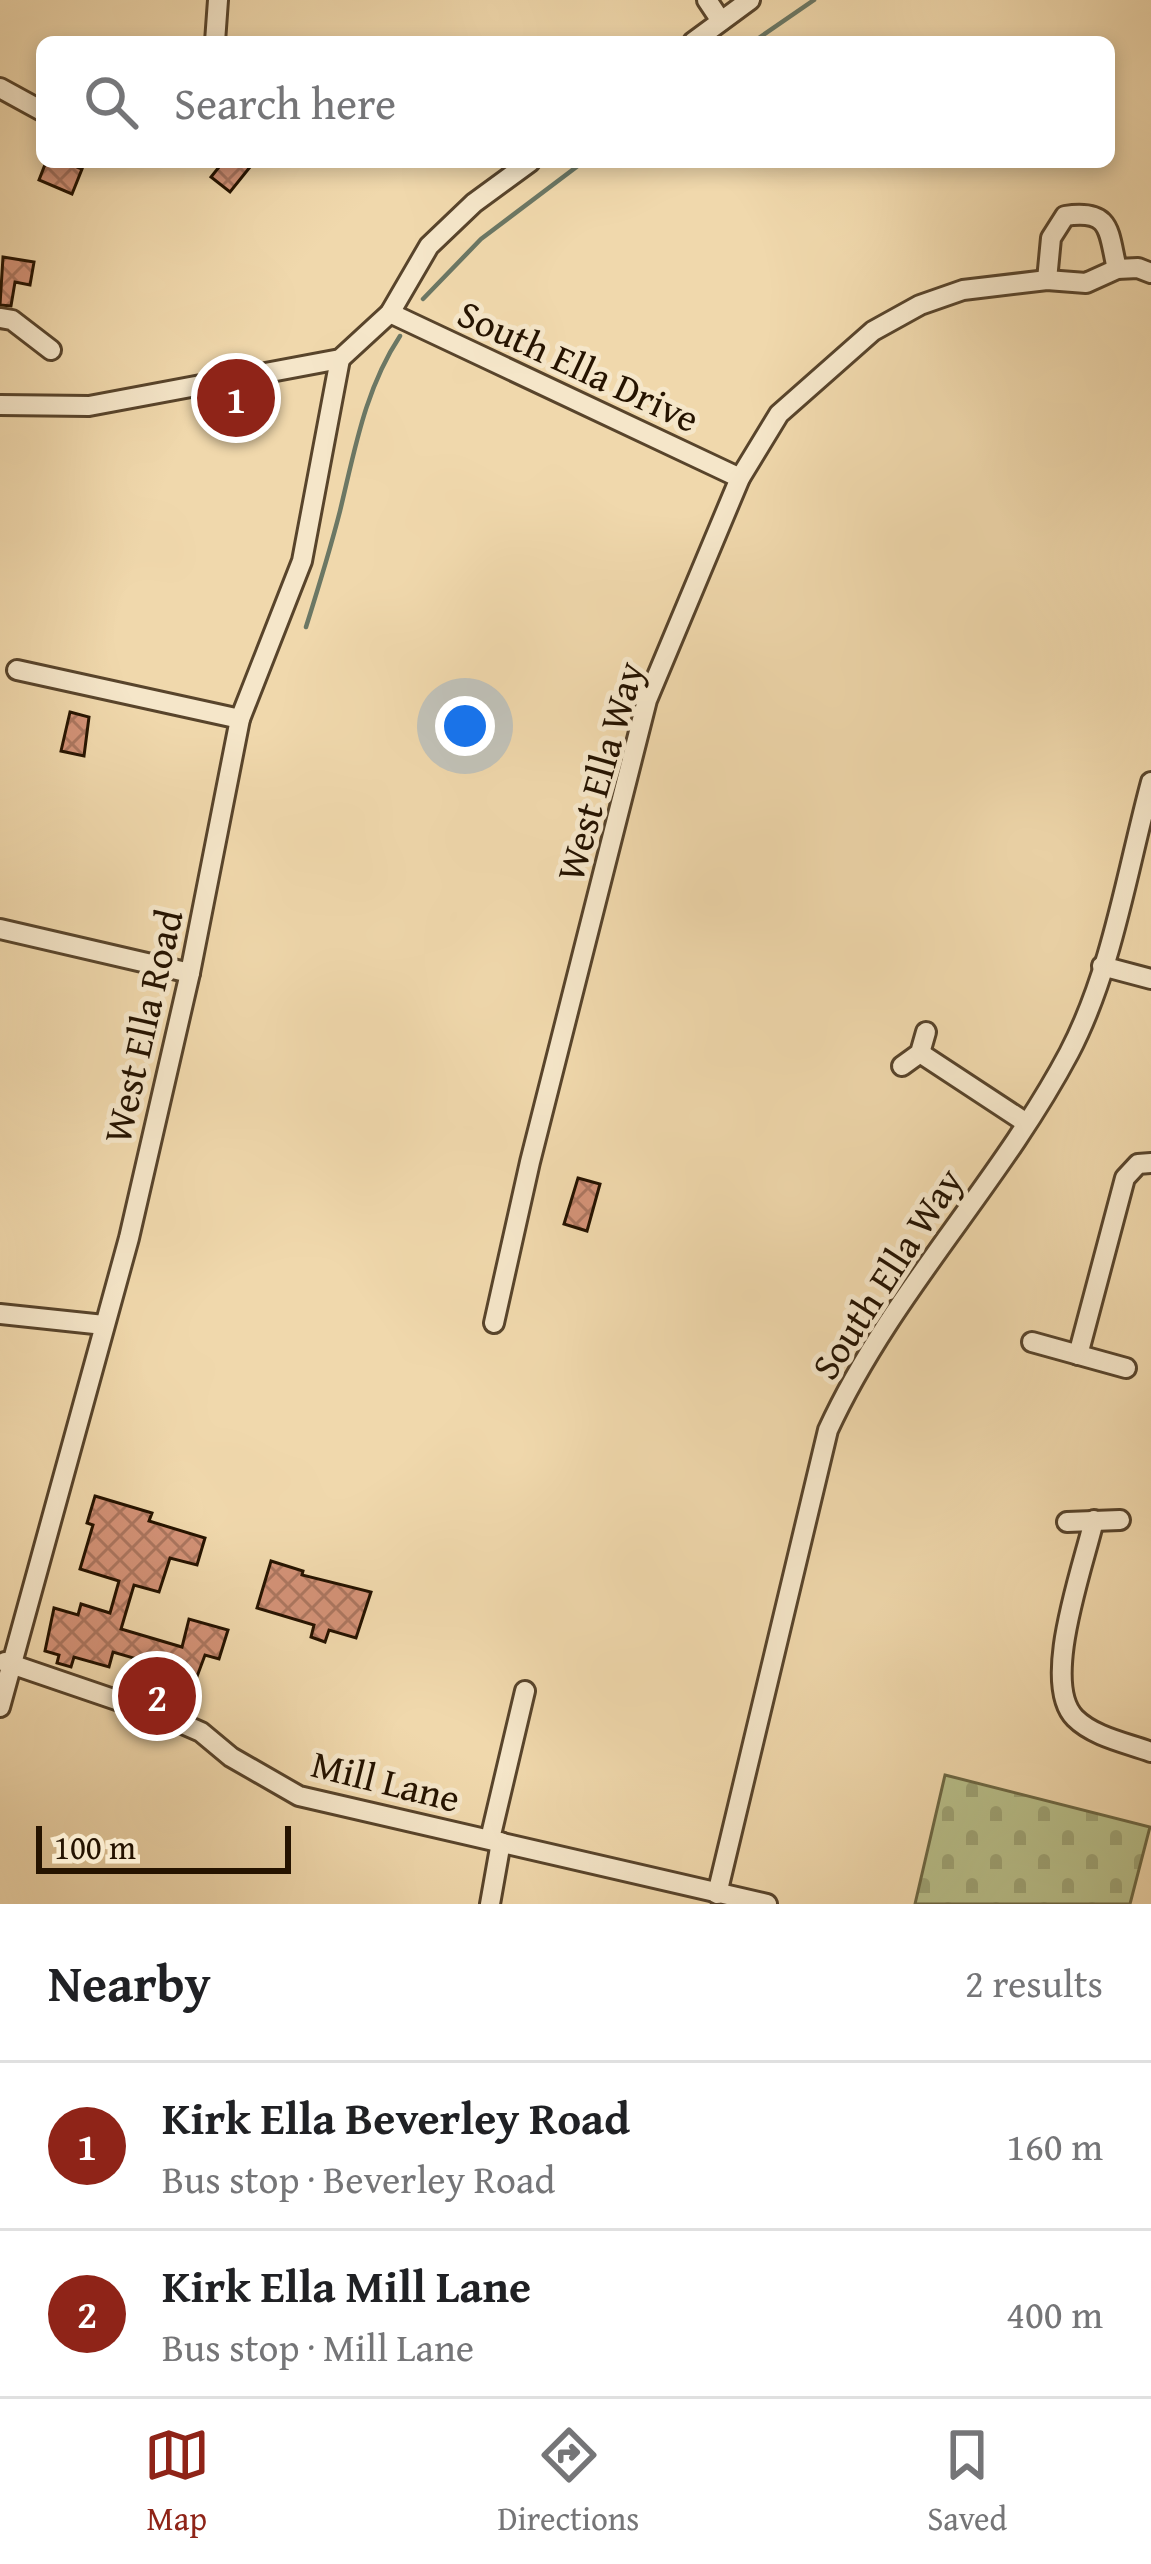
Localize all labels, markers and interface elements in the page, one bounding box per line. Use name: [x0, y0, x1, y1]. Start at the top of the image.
search box: [36, 36, 1115, 168]
icon: search: [78, 69, 144, 135]
text: Search here: [174, 70, 396, 135]
street label: South Ella Drive: [449, 284, 709, 446]
pin: 1: [197, 353, 275, 443]
street label: West Ella Way: [540, 654, 658, 887]
your location: [435, 696, 495, 756]
street label: West Ella Road: [87, 903, 197, 1148]
street label: South Ella Way: [796, 1155, 976, 1390]
pin: 2: [118, 1651, 196, 1741]
street label: Mill Lane: [306, 1734, 466, 1826]
scale bar: [36, 1820, 291, 1873]
text: 100 m: [54, 1823, 136, 1871]
text: Nearby: [48, 1945, 211, 2020]
text: 2 results: [965, 1954, 1103, 2011]
text: Kirk Ella Beverley Road: [162, 2085, 630, 2150]
text: 1: [77, 2117, 97, 2174]
text: 160 m: [1006, 2117, 1103, 2174]
text: Bus stop · Beverley Road: [162, 2150, 555, 2207]
text: Kirk Ella Mill Lane: [162, 2253, 531, 2318]
text: 2: [77, 2285, 97, 2342]
text: 400 m: [1006, 2285, 1103, 2342]
text: Bus stop · Mill Lane: [162, 2318, 474, 2375]
tab: Map: [144, 2422, 210, 2542]
tab: Directions: [498, 2422, 639, 2542]
tab: Saved: [927, 2422, 1007, 2542]

